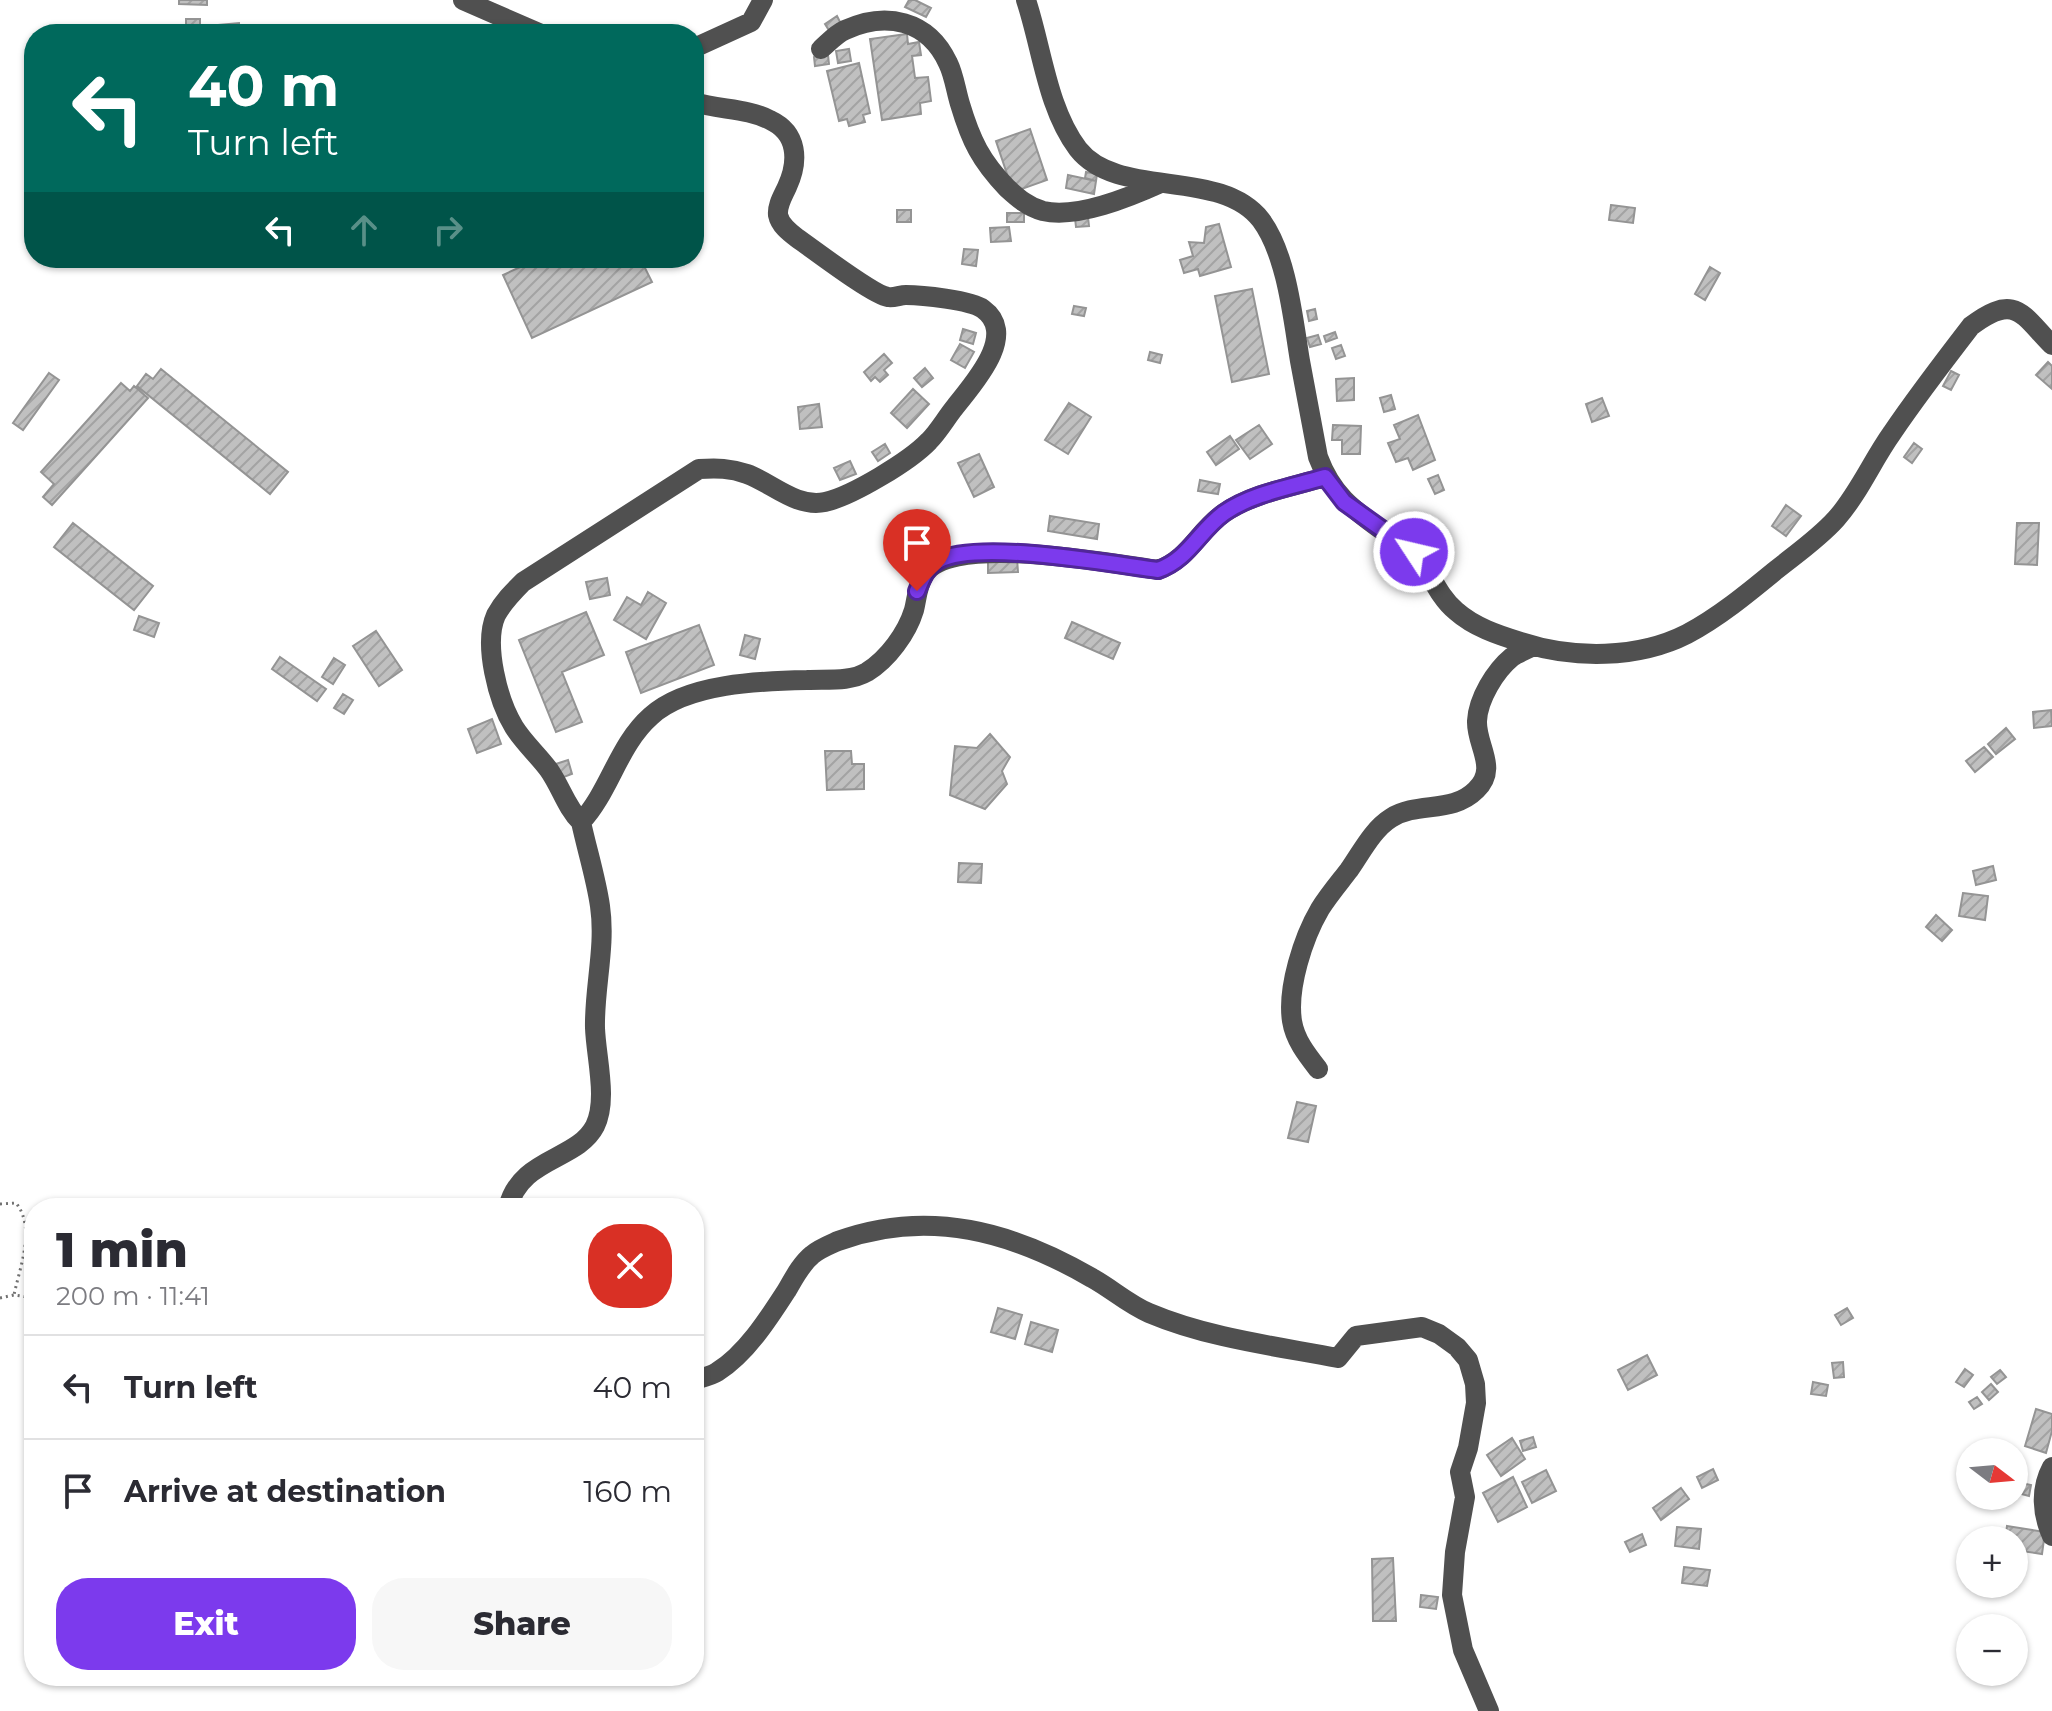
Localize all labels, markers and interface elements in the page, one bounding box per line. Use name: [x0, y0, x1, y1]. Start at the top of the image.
text: 40 m: [188, 52, 339, 120]
icon: left: [56, 56, 160, 160]
text: Turn left: [188, 120, 339, 164]
icon: left: [258, 208, 302, 252]
icon: ahead: [342, 208, 386, 252]
icon: right: [426, 208, 470, 252]
pin: [883, 509, 951, 591]
position arrow: [1372, 510, 1456, 594]
icon: arrive: [895, 521, 939, 565]
text: 1 min: [56, 1221, 188, 1279]
button: close: [588, 1224, 672, 1308]
text: 200 m · 11:41: [56, 1280, 210, 1312]
icon: left: [56, 1365, 100, 1409]
text: Turn left: [124, 1369, 257, 1406]
text: 40 m: [593, 1369, 672, 1406]
north arrow: [1956, 1438, 2028, 1510]
map controls: [1956, 1438, 2028, 1686]
icon: arrive: [56, 1469, 100, 1513]
text: Arrive at destination: [124, 1473, 446, 1510]
text: 160 m: [583, 1473, 672, 1510]
button: +: [1956, 1526, 2028, 1598]
button: Exit: [56, 1578, 356, 1670]
button: Share: [372, 1578, 672, 1670]
button: −: [1956, 1614, 2028, 1686]

